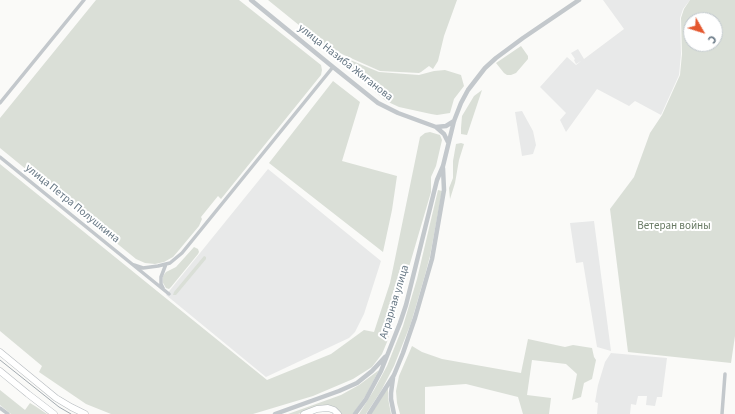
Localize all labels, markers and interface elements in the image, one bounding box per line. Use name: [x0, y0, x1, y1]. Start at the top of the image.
north arrow: [683, 12, 723, 52]
street label: улица Назиба Жиганова: [295, 22, 395, 104]
text: С: [704, 32, 720, 46]
street label: улица Петра Полушкина: [22, 162, 122, 246]
park label: Ветеран войны: [637, 220, 711, 234]
street label: Аграрная улица: [378, 263, 412, 341]

